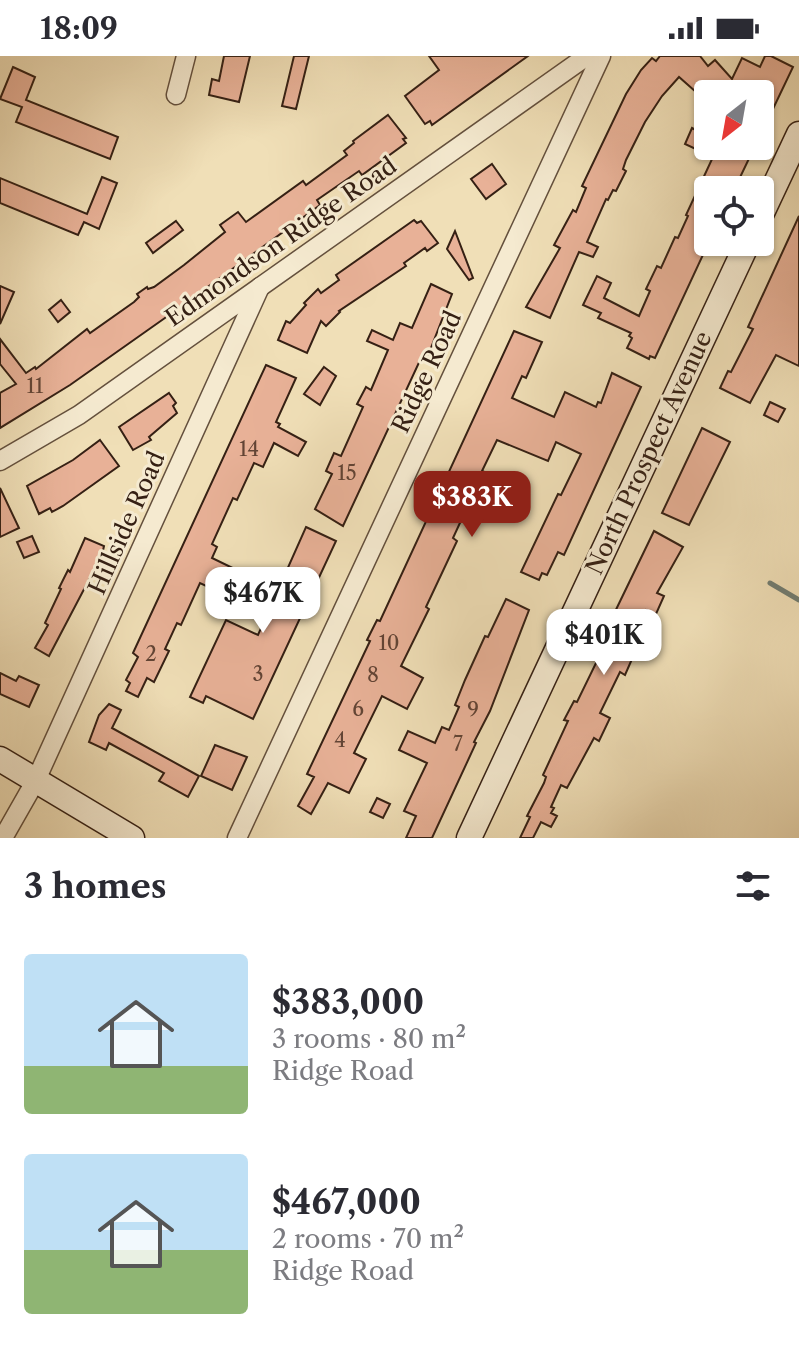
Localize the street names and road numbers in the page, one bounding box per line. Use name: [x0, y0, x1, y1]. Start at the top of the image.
street label: Edmondson Ridge Road: [159, 150, 402, 333]
street label: Ridge Road: [386, 306, 468, 437]
street label: North Prospect Avenue: [579, 327, 718, 579]
street label: Hillside Road: [82, 446, 171, 599]

